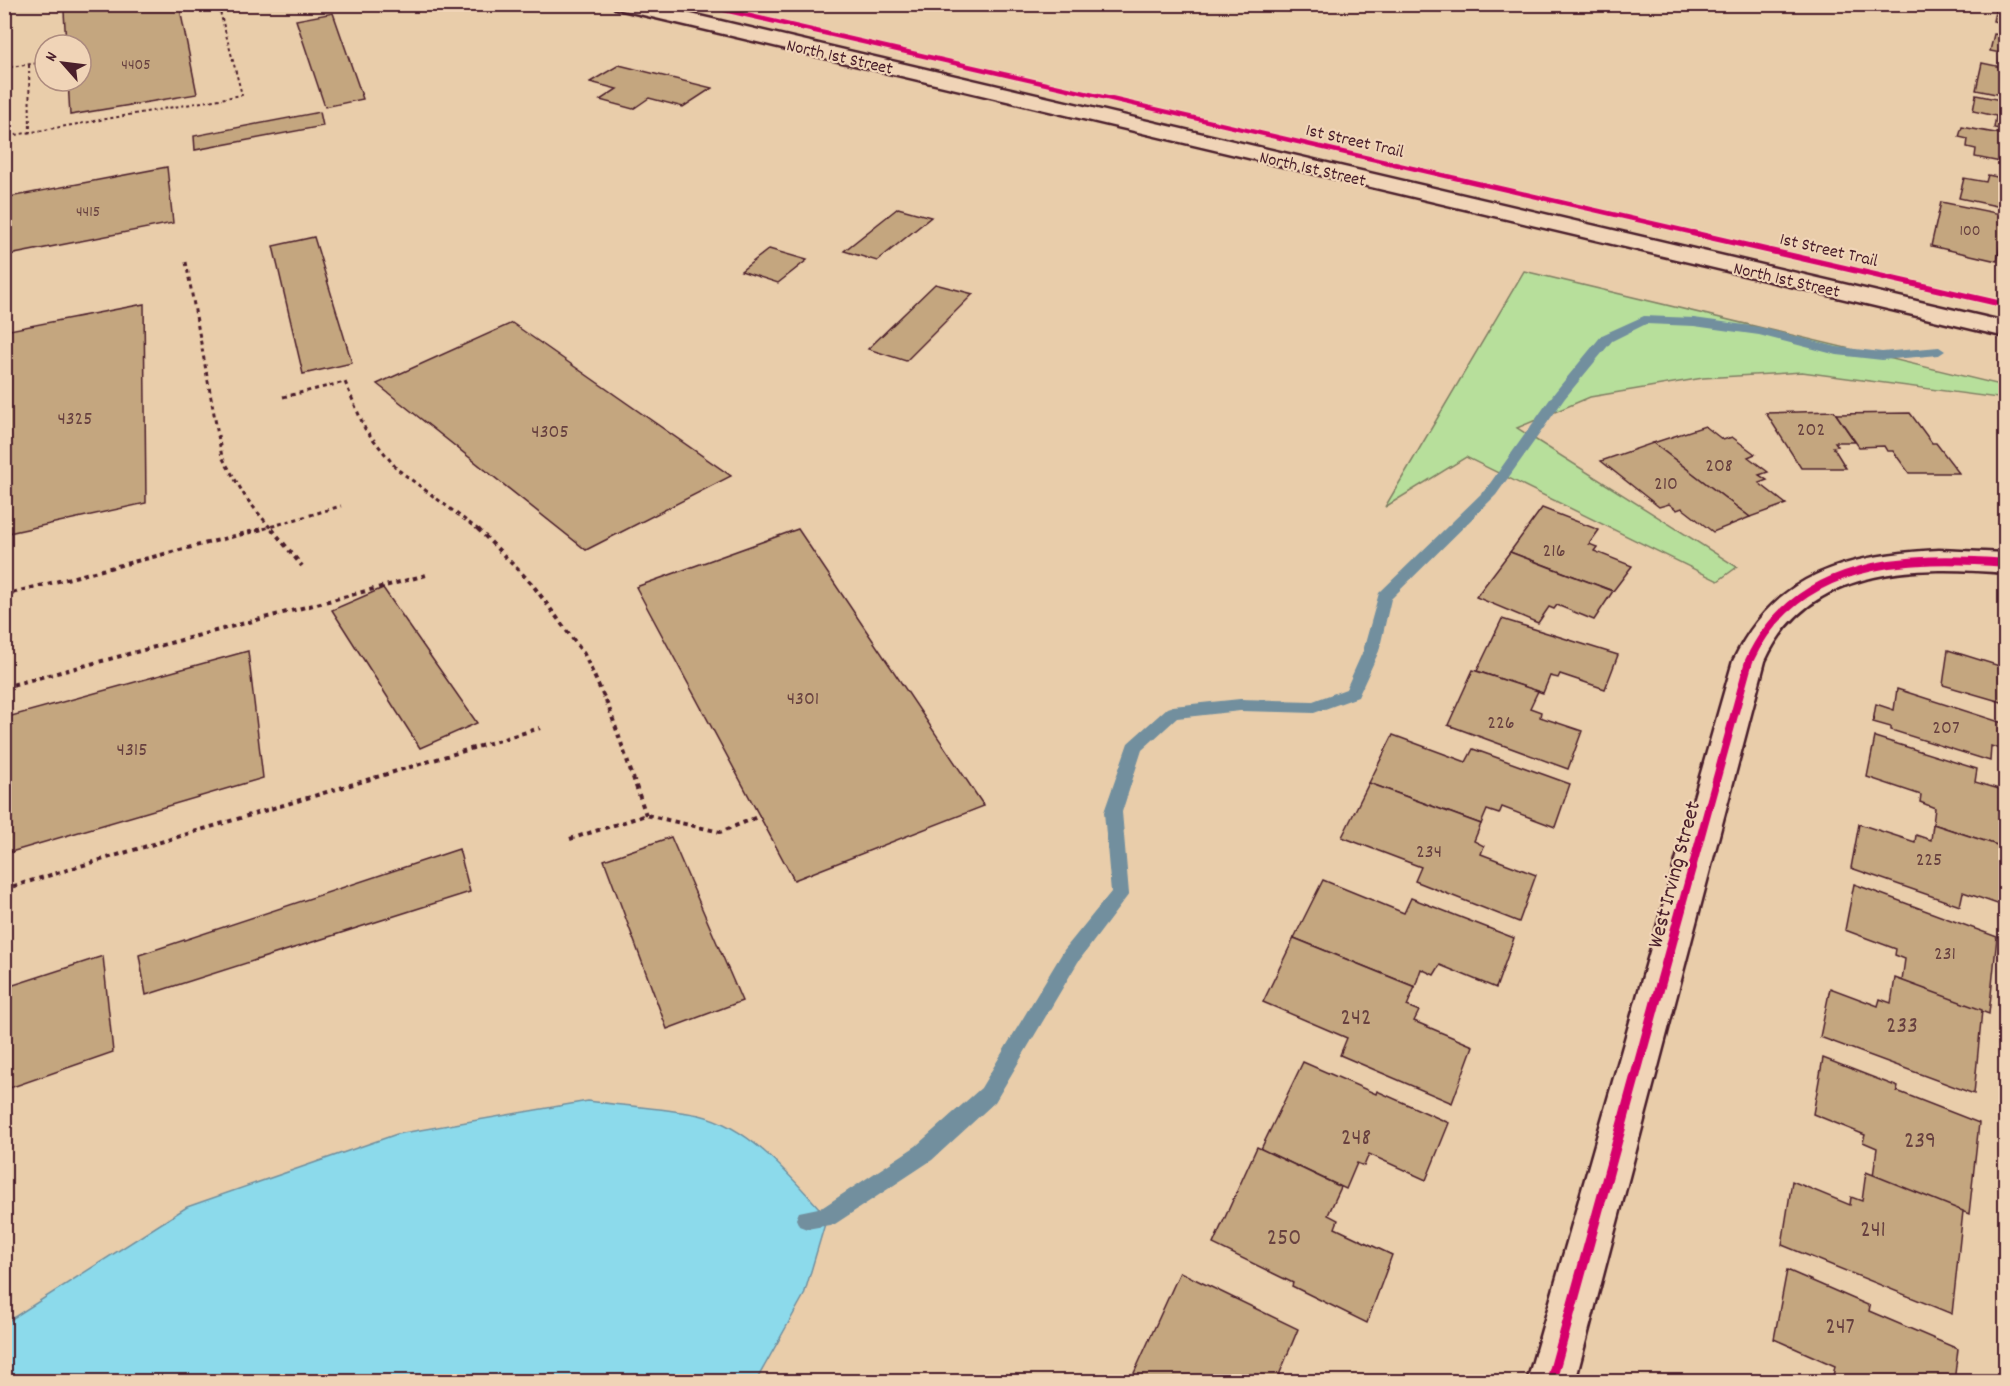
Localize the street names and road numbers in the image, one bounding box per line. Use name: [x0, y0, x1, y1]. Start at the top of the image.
street label: North 1st Street: [784, 34, 896, 83]
street label: 1st Street Trail: [1303, 119, 1407, 166]
street label: North 1st Street: [1257, 146, 1369, 195]
street label: 1st Street Trail: [1777, 228, 1881, 275]
street label: North 1st Street: [1731, 257, 1843, 306]
street label: West Irving Street: [1641, 798, 1710, 952]

